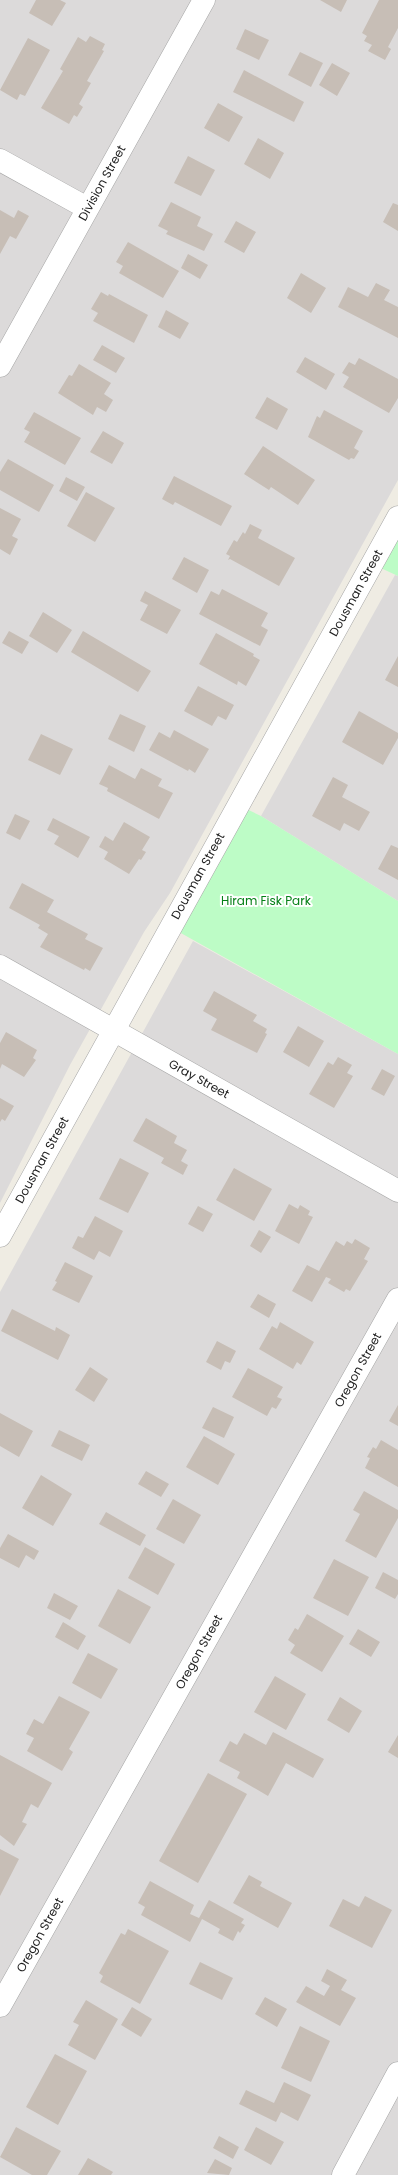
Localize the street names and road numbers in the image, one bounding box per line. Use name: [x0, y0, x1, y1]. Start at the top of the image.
street label: Division Street: [74, 142, 129, 224]
street label: Dousman Street: [325, 546, 386, 639]
street label: Dousman Street: [167, 829, 228, 922]
street label: Gray Street: [166, 1055, 233, 1102]
street label: Dousman Street: [11, 1113, 72, 1206]
street label: Oregon Street: [330, 1329, 385, 1410]
street label: Oregon Street: [171, 1611, 226, 1692]
street label: Oregon Street: [12, 1894, 67, 1975]

